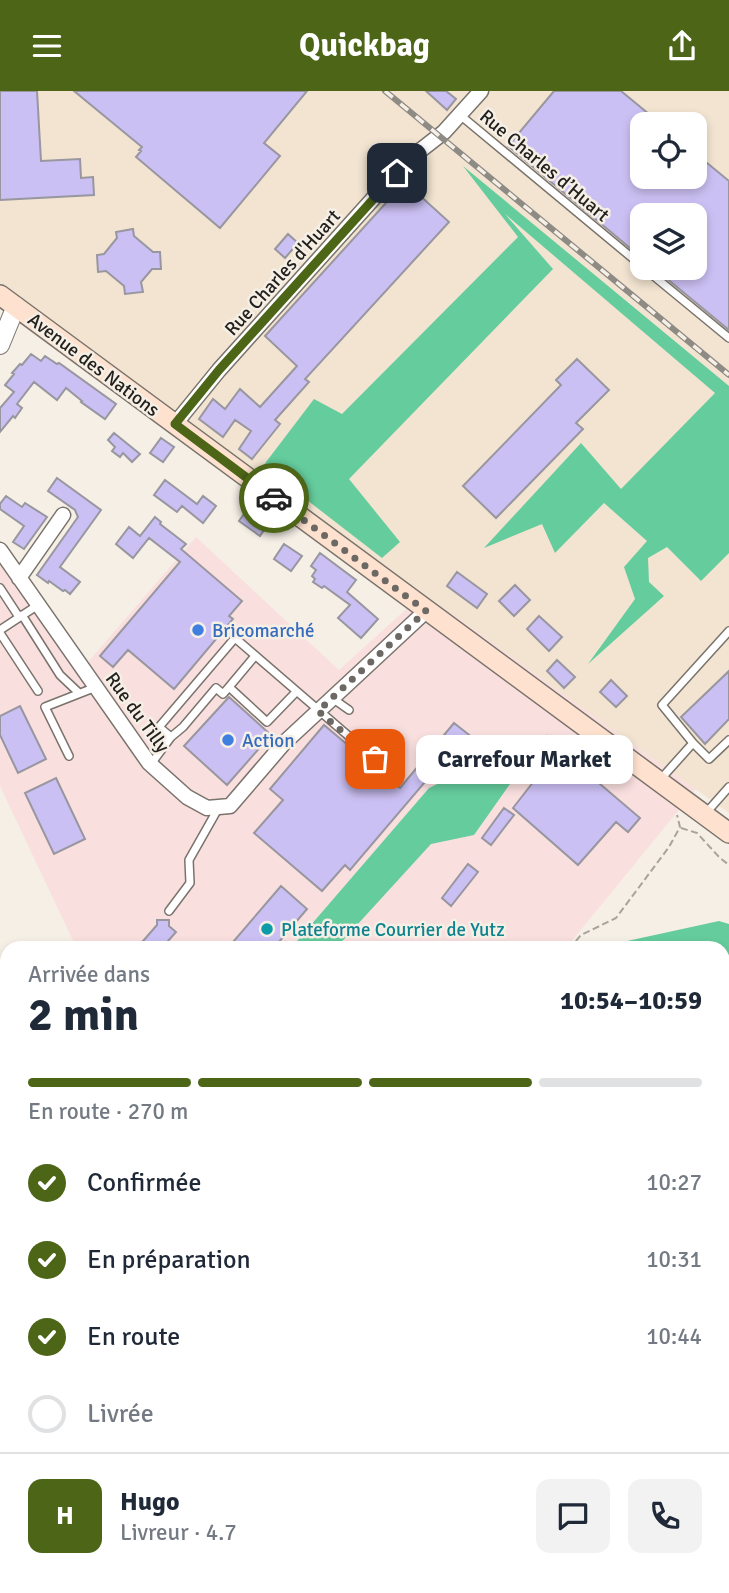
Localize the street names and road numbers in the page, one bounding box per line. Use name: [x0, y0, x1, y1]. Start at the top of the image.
street label: Rue Charles d’Huart: [475, 104, 614, 227]
street label: Rue Charles d'Huart: [220, 204, 346, 341]
street label: Avenue des Nations: [23, 308, 164, 422]
street label: Rue du Tilly: [100, 668, 175, 758]

